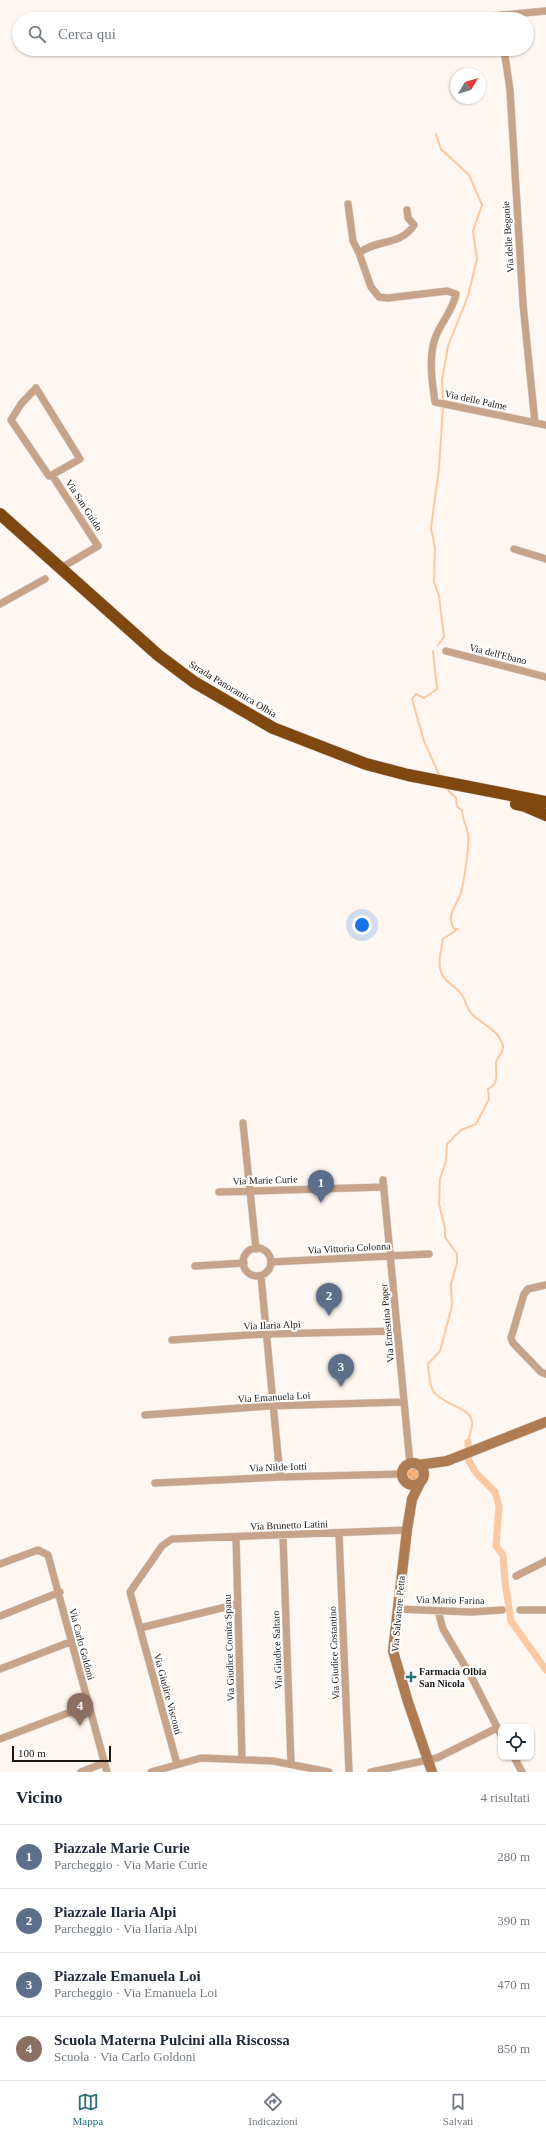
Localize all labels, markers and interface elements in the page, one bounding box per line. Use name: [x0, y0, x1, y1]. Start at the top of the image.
search box: [12, 12, 534, 56]
icon: search: [26, 23, 48, 45]
text: Cerca qui: [58, 26, 116, 42]
north arrow: [450, 68, 486, 104]
street label: Via delle Begonie: [500, 200, 516, 273]
street label: Via delle Palme: [444, 388, 509, 412]
street label: Via San Guido: [63, 477, 105, 533]
street label: Via dell'Ebano: [468, 642, 528, 666]
street label: Strada Panoramica Olbia: [187, 659, 279, 720]
your location: [352, 915, 372, 935]
pin: 1: [308, 1170, 334, 1203]
street label: Via Marie Curie: [232, 1173, 298, 1187]
street label: Via Vittoria Colonna: [307, 1240, 391, 1256]
street label: Via Ernestina Paper: [378, 1282, 396, 1363]
pin: 2: [316, 1283, 342, 1316]
street label: Via Ilaria Alpi: [243, 1318, 301, 1331]
pin: 3: [328, 1354, 354, 1387]
street label: Via Emanuela Loi: [237, 1390, 311, 1404]
street label: Via Nilde Iotti: [249, 1460, 307, 1474]
street label: Via Brunetto Latini: [250, 1518, 328, 1532]
street label: Via Salvatore Petta: [389, 1575, 407, 1653]
street label: Via Giudice Comita Spanu: [222, 1594, 236, 1702]
street label: Via Mario Farina: [415, 1594, 485, 1606]
street label: Via Giudice Costantino: [327, 1606, 341, 1700]
street label: Via Carlo Goldoni: [67, 1607, 97, 1681]
street label: Via Giudice Saltaro: [270, 1610, 284, 1690]
street label: Via Giudice Visconti: [152, 1652, 184, 1736]
place label: Farmacia Olbia San Nicola: [419, 1666, 487, 1689]
marker: Farmacia Olbia San Nicola: [406, 1672, 416, 1682]
pin: 4: [67, 1693, 93, 1726]
map controls: [498, 1724, 534, 1760]
button: locate: [498, 1724, 534, 1760]
scale bar: [12, 1744, 111, 1763]
text: 100 m: [18, 1747, 46, 1759]
text: Vicino: [16, 1788, 63, 1807]
text: 4 risultati: [481, 1790, 530, 1805]
text: Piazzale Marie Curie: [54, 1840, 190, 1856]
text: 1: [26, 1849, 32, 1864]
text: 280 m: [497, 1849, 530, 1864]
text: Parcheggio · Via Marie Curie: [54, 1857, 208, 1872]
text: Piazzale Ilaria Alpi: [54, 1904, 176, 1920]
text: 2: [26, 1913, 32, 1928]
text: 390 m: [497, 1913, 530, 1928]
text: Parcheggio · Via Ilaria Alpi: [54, 1921, 197, 1936]
text: Piazzale Emanuela Loi: [54, 1968, 201, 1984]
text: 3: [26, 1977, 32, 1992]
text: 470 m: [497, 1977, 530, 1992]
text: Parcheggio · Via Emanuela Loi: [54, 1985, 218, 2000]
text: Scuola Materna Pulcini alla Riscossa: [54, 2032, 290, 2048]
text: 4: [26, 2041, 32, 2056]
text: 850 m: [497, 2041, 530, 2056]
text: Scuola · Via Carlo Goldoni: [54, 2049, 196, 2064]
tab: Mappa: [73, 2091, 103, 2127]
tab: Indicazioni: [248, 2091, 298, 2127]
tab: Salvati: [443, 2091, 473, 2127]

